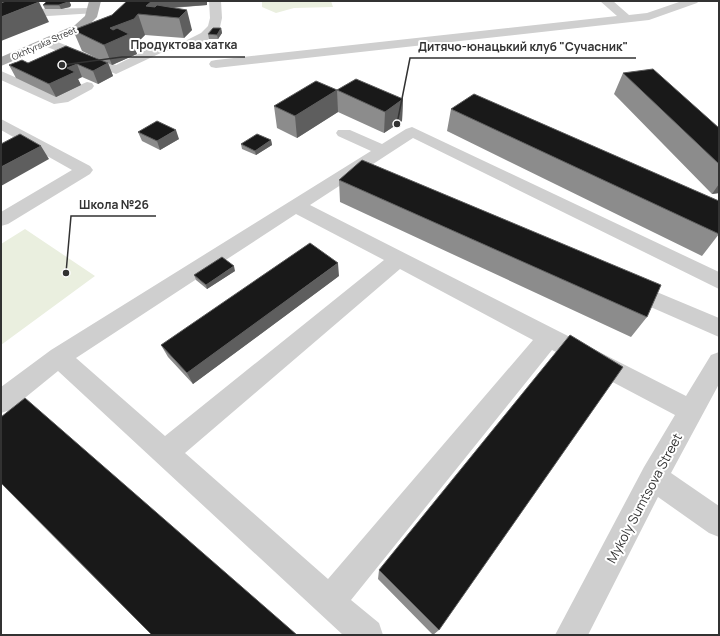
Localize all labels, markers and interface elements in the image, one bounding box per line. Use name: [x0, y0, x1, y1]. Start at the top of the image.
street label: Okhtyrska Street: [9, 23, 79, 63]
callout: Продуктова хатка: [122, 33, 245, 57]
callout: Дитячо-юнацький клуб "Сучасник": [410, 34, 636, 58]
text: Продуктова хатка: [130, 36, 238, 53]
text: Дитячо-юнацький клуб "Сучасник": [418, 38, 628, 55]
callout: Школа №26: [71, 192, 156, 216]
text: Школа №26: [79, 196, 149, 213]
street label: Mykoly Sumtsova Street: [602, 430, 686, 566]

